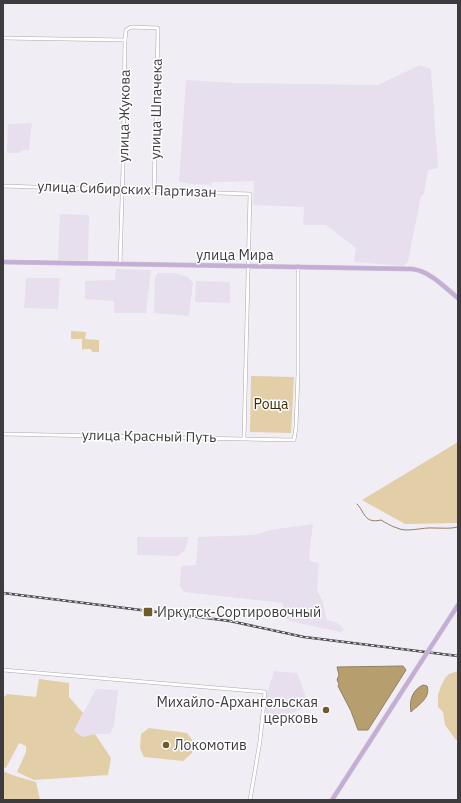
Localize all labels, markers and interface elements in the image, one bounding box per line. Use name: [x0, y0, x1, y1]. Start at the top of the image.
street label: улица Шпачека: [146, 58, 166, 160]
street label: улица Жукова: [114, 69, 134, 163]
street label: улица Сибирских Партизан: [37, 177, 217, 201]
street label: улица Мира: [196, 246, 274, 264]
park label: Роща: [253, 395, 289, 413]
street label: улица Красный Путь: [82, 426, 216, 446]
place label: Иркутск-Сортировочный: [157, 603, 321, 621]
marker: Иркутск-Сортировочный: [142, 606, 154, 618]
place label: Михайло-Архангельская церковь: [156, 693, 318, 727]
marker: Михайло-Архангельская церковь: [321, 705, 331, 715]
place label: Локомотив: [174, 736, 247, 754]
marker: Локомотив: [161, 740, 171, 750]

